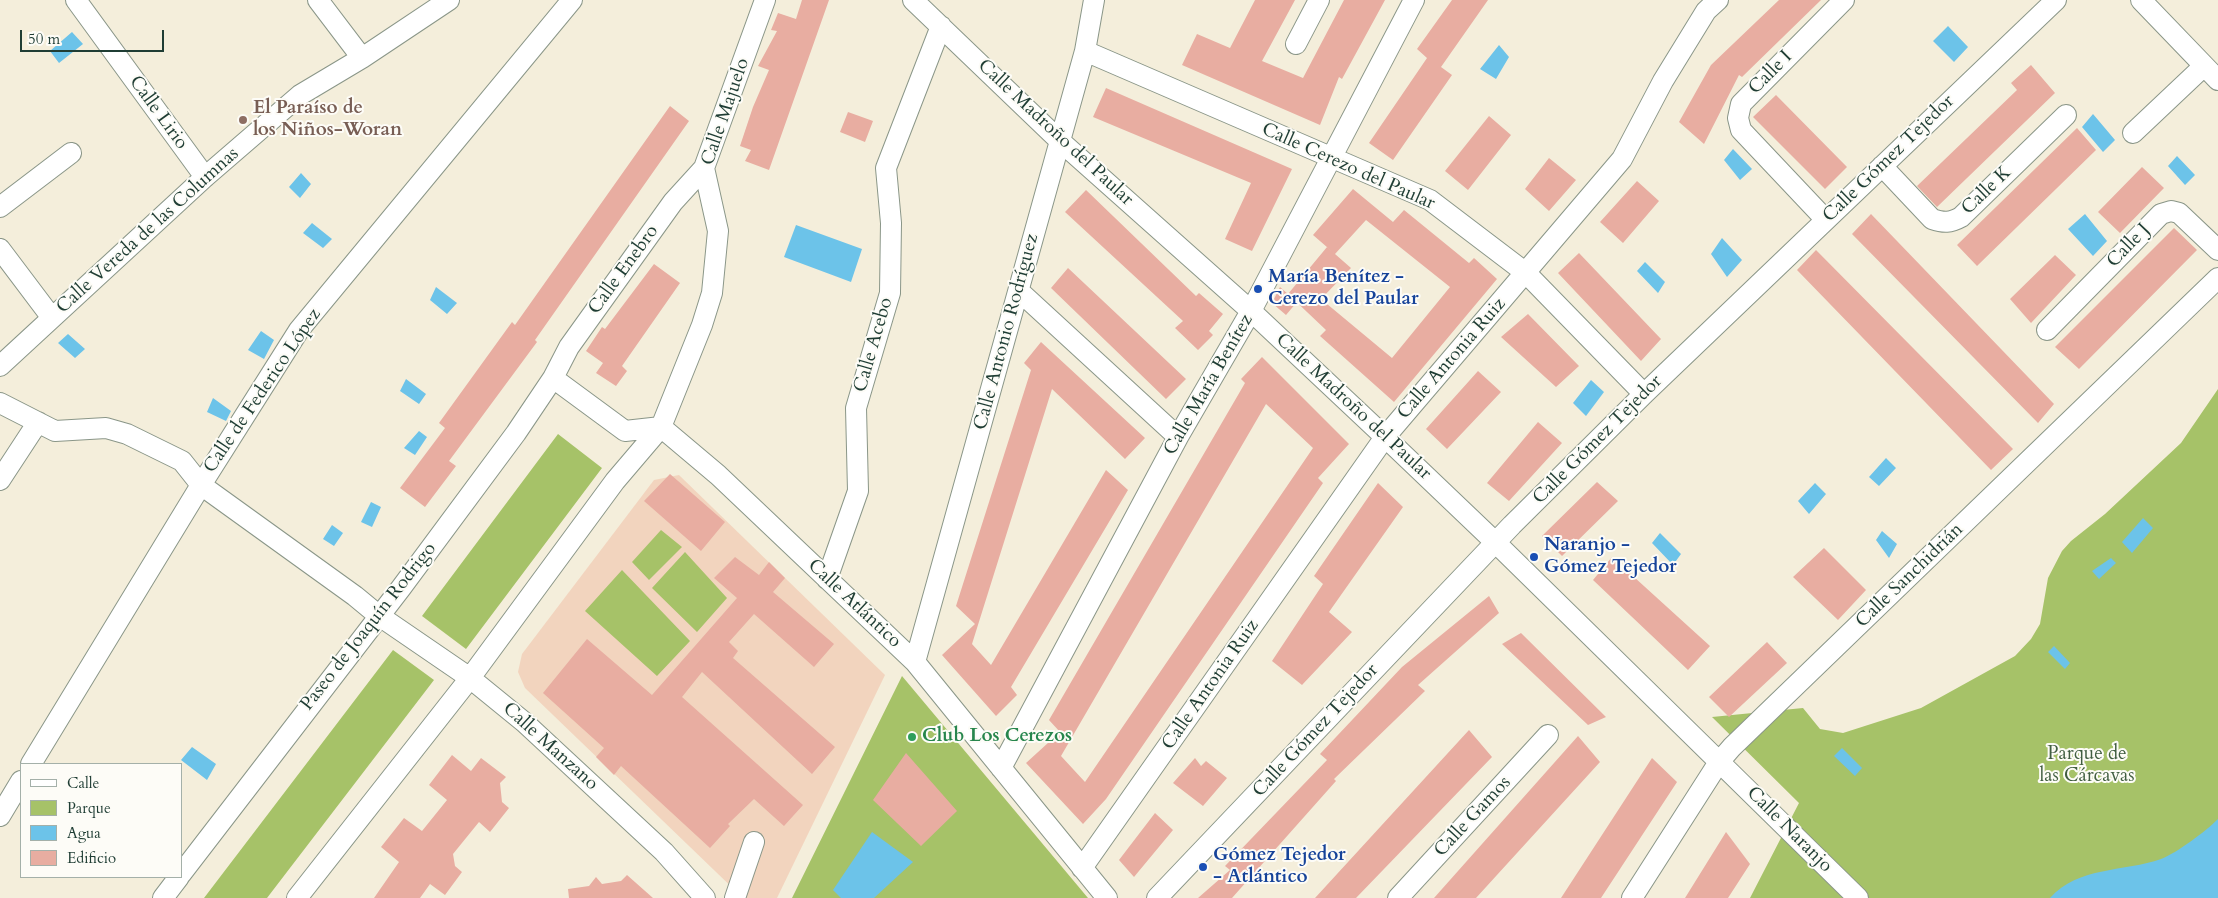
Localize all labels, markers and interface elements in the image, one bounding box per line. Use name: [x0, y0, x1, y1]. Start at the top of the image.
scale bar: [22, 20, 166, 52]
text: 50 m: [28, 29, 60, 49]
street label: Calle I: [1744, 46, 1798, 100]
street label: Calle Majuelo: [697, 55, 755, 169]
street label: Calle Madroño del Paular: [973, 55, 1137, 211]
street label: Calle Lirio: [124, 72, 192, 154]
street label: Calle Gómez Tejedor: [1819, 91, 1959, 227]
place label: El Paraíso de los Niños-Woran: [253, 98, 402, 142]
marker: El Paraíso de los Niños-Woran: [237, 114, 249, 126]
street label: Calle Cerezo del Paular: [1258, 119, 1438, 215]
street label: Calle Vereda de las Columnas: [52, 143, 244, 319]
street label: Calle K: [1957, 162, 2017, 220]
street label: Calle J: [2103, 219, 2155, 273]
street label: Calle Enebro: [584, 221, 664, 319]
street label: Calle Antonio Rodríguez: [970, 231, 1044, 433]
place label: María Benítez - Cerezo del Paular: [1268, 267, 1419, 311]
marker: María Benítez - Cerezo del Paular: [1252, 283, 1264, 295]
street label: Calle Antonia Ruiz: [1393, 294, 1511, 424]
street label: Calle Acebo: [850, 295, 898, 395]
street label: Calle de Federico López: [199, 304, 327, 478]
street label: Calle María Benítez: [1159, 311, 1259, 459]
street label: Calle Madroño del Paular: [1271, 329, 1435, 485]
street label: Calle Gómez Tejedor: [1529, 371, 1667, 509]
street label: Calle Sanchidrián: [1852, 519, 1968, 633]
place label: Naranjo - Gómez Tejedor: [1544, 535, 1677, 579]
street label: Paseo de Joaquín Rodrigo: [296, 538, 442, 716]
marker: Naranjo - Gómez Tejedor: [1528, 551, 1540, 563]
street label: Calle Atlántico: [802, 555, 906, 653]
street label: Calle Antonia Ruiz: [1158, 616, 1264, 754]
street label: Calle Gómez Tejedor: [1248, 660, 1384, 802]
street label: Calle Manzano: [497, 698, 603, 796]
place label: Club Los Cerezos: [922, 726, 1072, 748]
marker: Club Los Cerezos: [906, 731, 918, 743]
park label: Parque de las Cárcavas: [2039, 744, 2135, 788]
legend: [20, 763, 182, 878]
street label: Calle Gamos: [1430, 772, 1516, 862]
text: Calle: [67, 773, 99, 793]
street label: Calle Naranjo: [1741, 782, 1837, 878]
text: Parque: [67, 798, 111, 818]
text: Agua: [67, 823, 101, 843]
place label: Gómez Tejedor - Atlántico: [1213, 845, 1346, 889]
text: Edificio: [67, 848, 116, 868]
marker: Gómez Tejedor - Atlántico: [1197, 861, 1209, 873]

